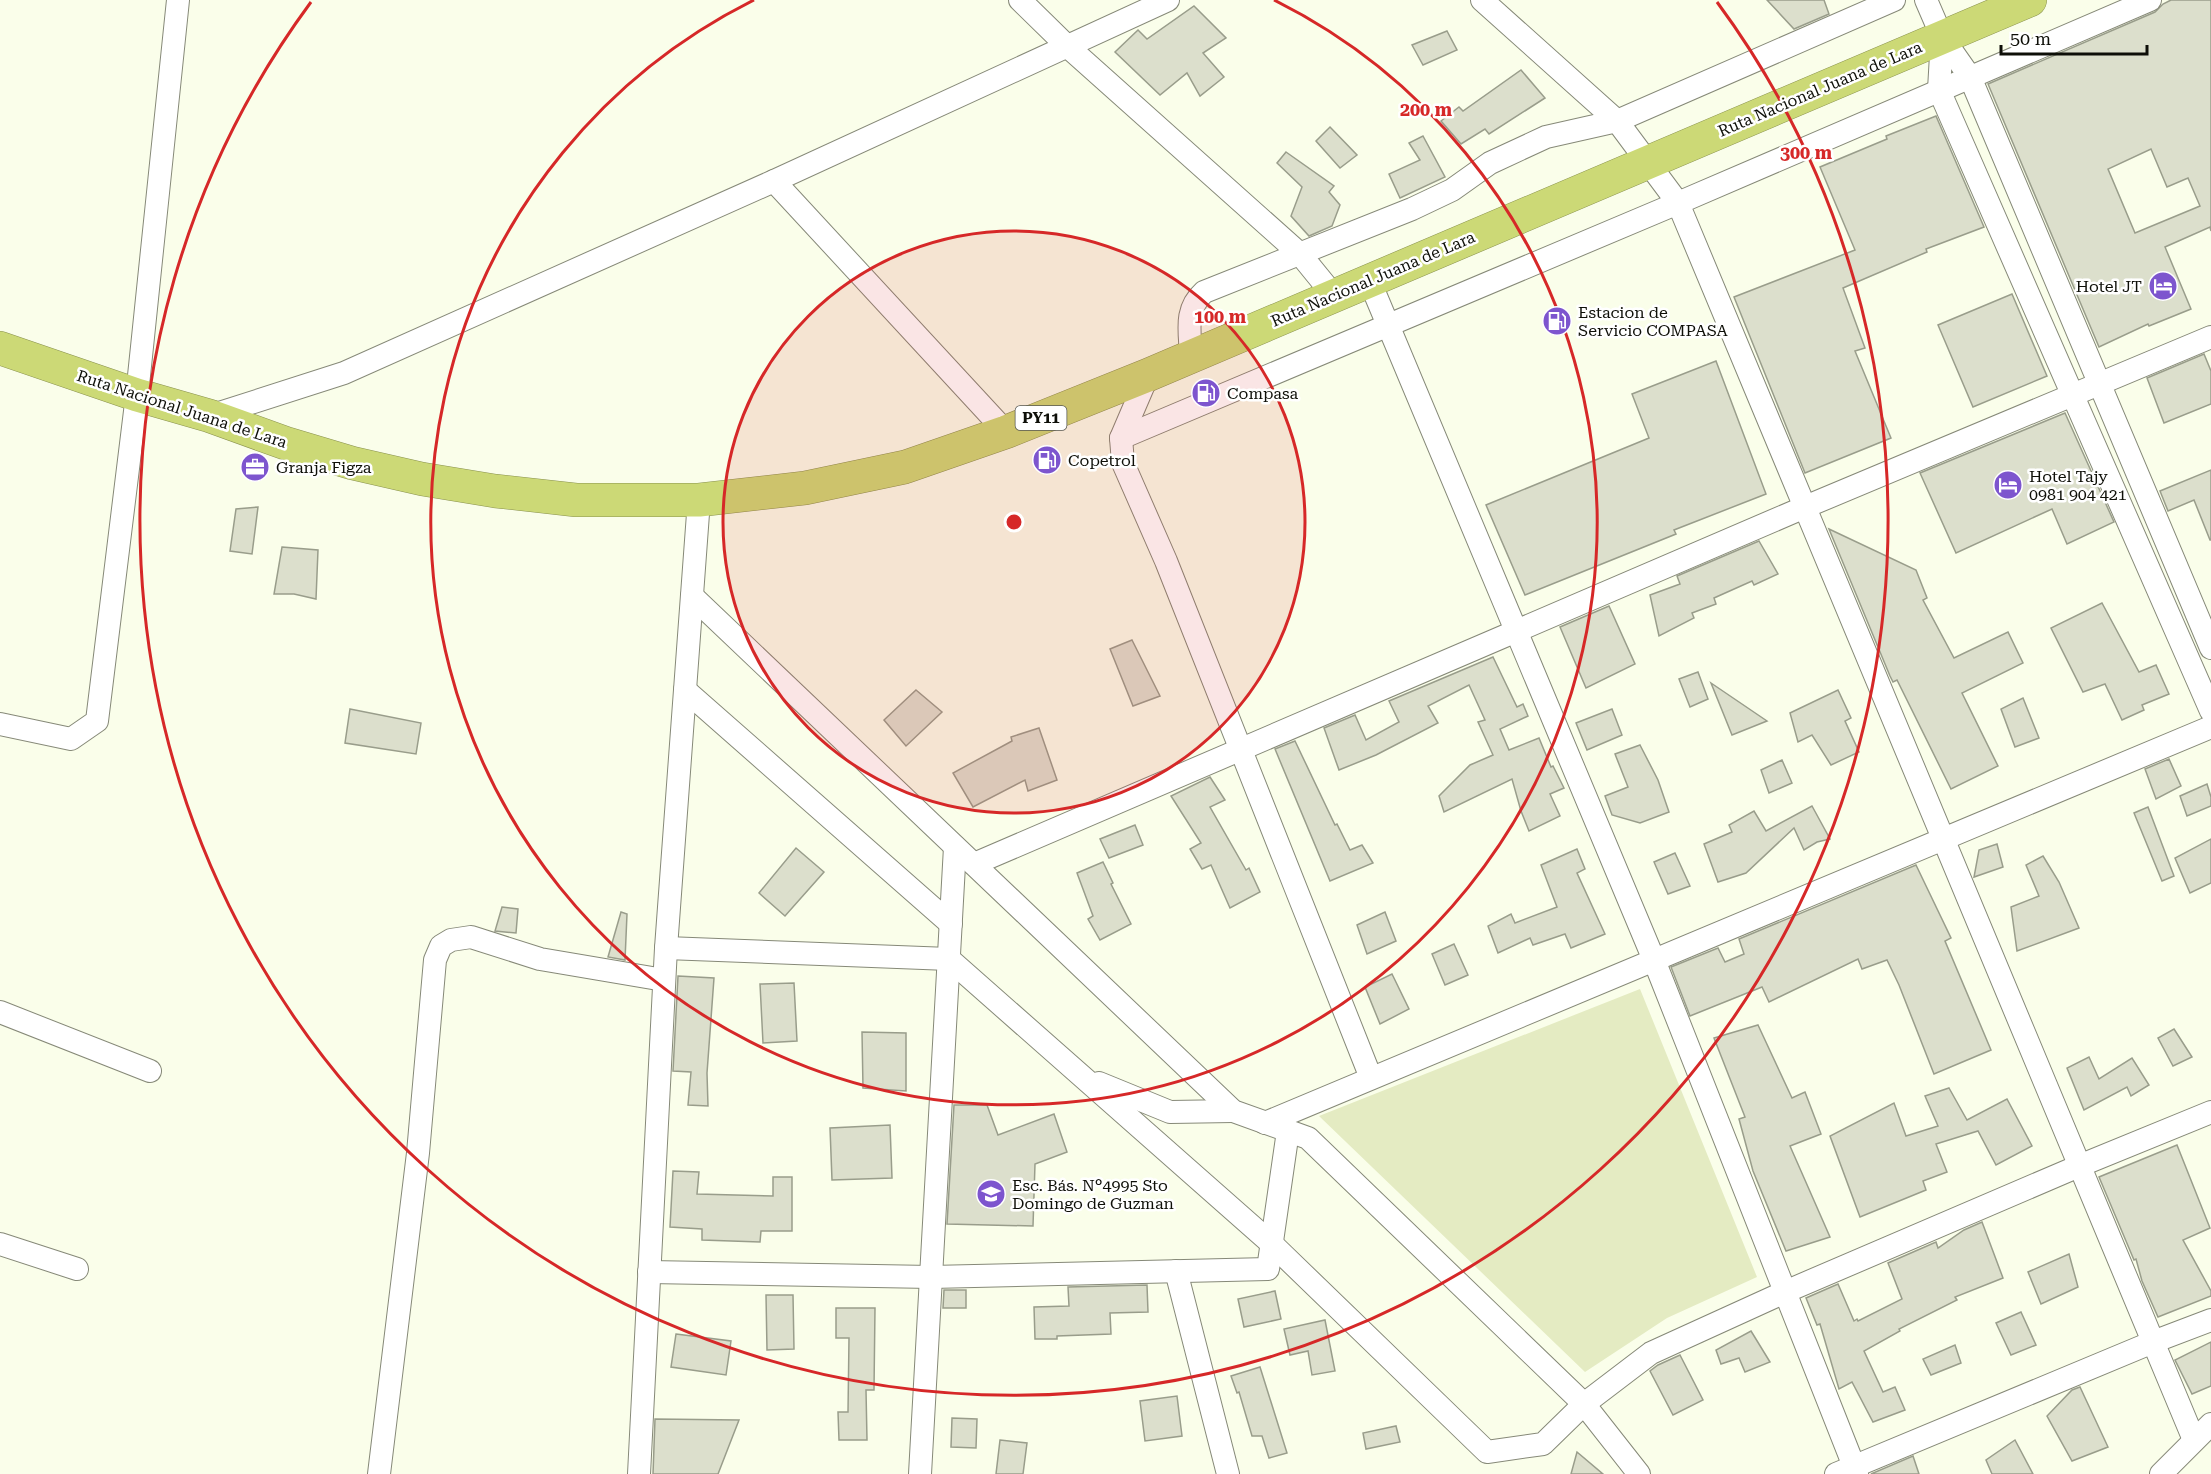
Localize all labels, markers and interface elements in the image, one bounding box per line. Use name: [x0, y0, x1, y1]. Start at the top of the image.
scale bar: [2001, 18, 2146, 56]
text: 50 m: [2010, 28, 2051, 49]
street label: Ruta Nacional Juana de Lara: [1715, 37, 1925, 141]
text: 200 m: [1400, 99, 1453, 120]
text: 300 m: [1780, 142, 1833, 163]
street label: Ruta Nacional Juana de Lara: [1268, 227, 1478, 331]
hotel icon: Hotel JT: [2147, 270, 2179, 302]
place label: Hotel JT: [2076, 277, 2142, 296]
place label: Estacion de Servicio COMPASA: [1578, 303, 1729, 340]
fuel station icon: Estacion de Servicio COMPASA: [1541, 305, 1573, 337]
text: 100 m: [1194, 306, 1247, 327]
street label: Ruta Nacional Juana de Lara: [75, 366, 290, 452]
fuel station icon: Compasa: [1190, 377, 1222, 409]
place label: Compasa: [1227, 384, 1298, 403]
road number: PY11: [1016, 406, 1066, 430]
fuel station icon: Copetrol: [1031, 444, 1063, 476]
office icon: Granja Figza: [239, 451, 271, 483]
place label: Copetrol: [1068, 451, 1136, 470]
place label: Granja Figza: [276, 458, 372, 477]
place label: Hotel Tajy 0981 904 421: [2029, 467, 2127, 504]
hotel icon: Hotel Tajy 0981 904 421: [1992, 469, 2024, 501]
centre of rings: [1004, 512, 1024, 532]
place label: Esc. Bás. N°4995 Sto Domingo de Guzman: [1012, 1176, 1174, 1213]
school or university icon: Esc. Bás. N°4995 Sto Domingo de Guzman: [975, 1178, 1007, 1210]

